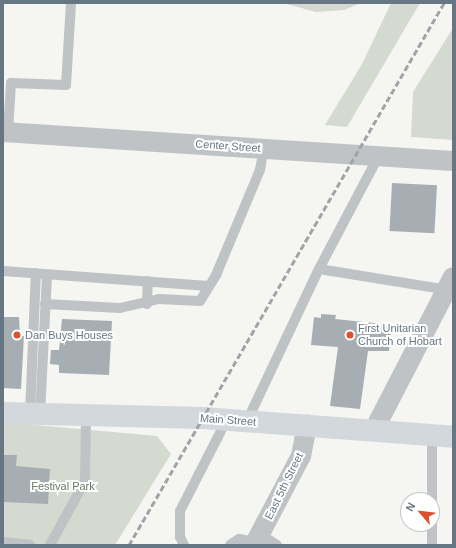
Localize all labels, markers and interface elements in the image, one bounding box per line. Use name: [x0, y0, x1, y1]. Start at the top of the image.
street label: Center Street: [195, 137, 261, 155]
place label: First Unitarian Church of Hobart: [358, 322, 442, 348]
place label: Dan Buys Houses: [25, 328, 113, 342]
marker: Dan Buys Houses: [12, 330, 22, 340]
marker: First Unitarian Church of Hobart: [345, 330, 355, 340]
street label: Main Street: [199, 411, 257, 429]
street label: East 5th Street: [262, 450, 306, 522]
park label: Festival Park: [31, 479, 95, 493]
north arrow: [400, 492, 440, 532]
text: N: [403, 501, 417, 513]

